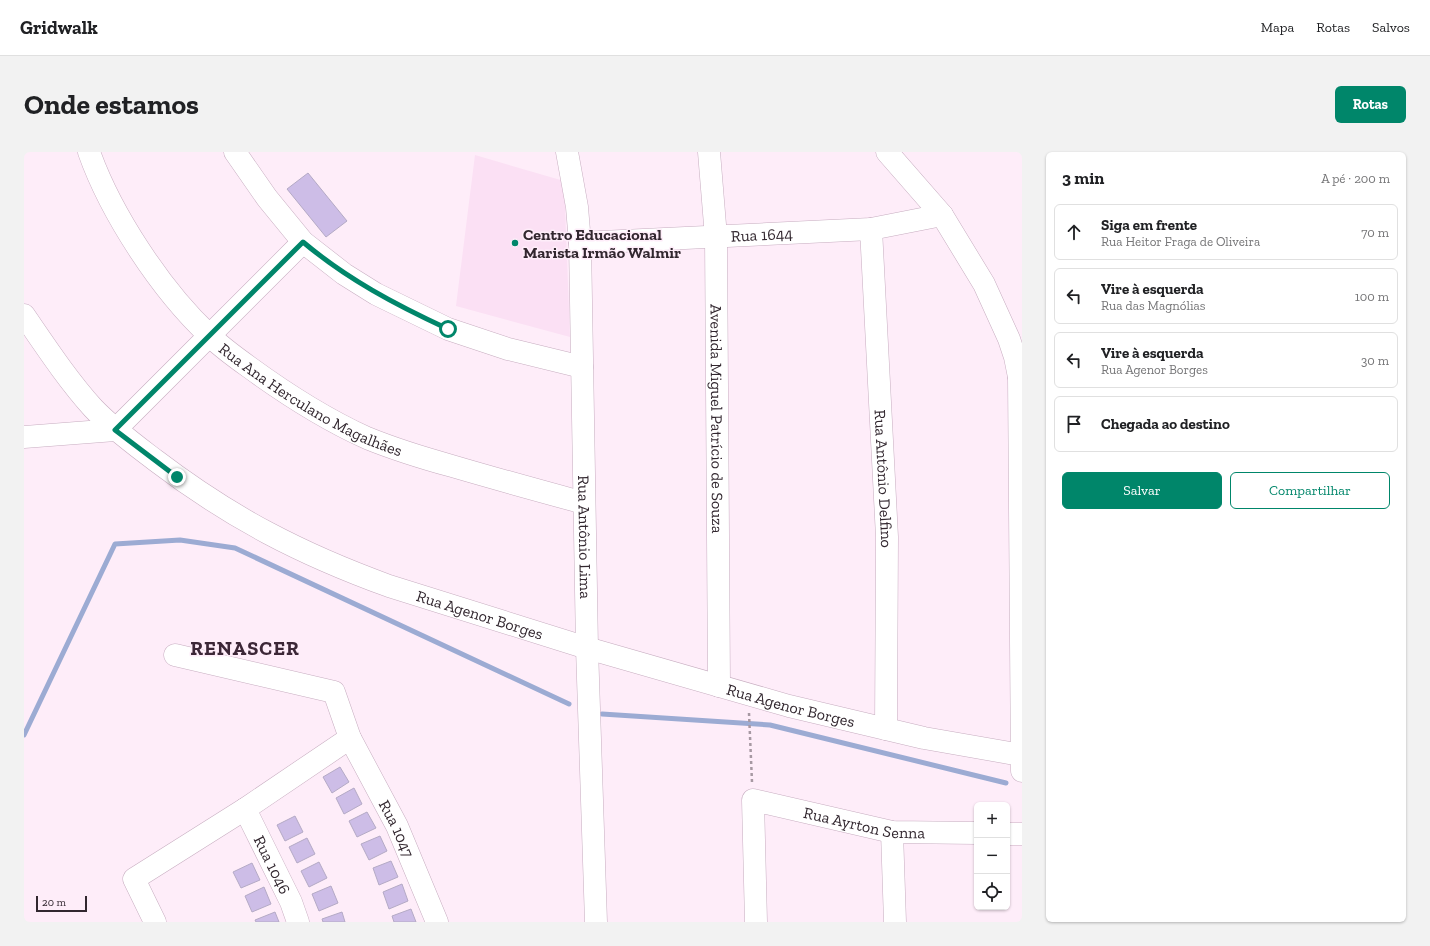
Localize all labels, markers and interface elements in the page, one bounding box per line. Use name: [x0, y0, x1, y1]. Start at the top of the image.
text: Gridwalk: [20, 16, 98, 39]
text: Mapa: [1261, 19, 1294, 36]
text: Rotas: [1316, 19, 1350, 36]
text: Salvos: [1372, 19, 1410, 36]
button: Rotas: [1335, 86, 1406, 123]
text: Onde estamos: [24, 88, 199, 121]
text: 3 min: [1062, 168, 1104, 188]
text: A pé · 200 m: [1321, 171, 1390, 186]
text: Siga em frente: [1101, 216, 1197, 234]
icon: ahead: [1063, 221, 1085, 243]
street label: Rua 1644: [730, 223, 794, 245]
place label: Centro Educacional Marista Irmão Walmir: [523, 225, 681, 262]
text: 70 m: [1361, 225, 1389, 240]
text: Rua Heitor Fraga de Oliveira: [1101, 234, 1260, 249]
marker: Centro Educacional Marista Irmão Walmir: [510, 238, 520, 248]
text: Vire à esquerda: [1101, 280, 1204, 298]
icon: left: [1063, 285, 1085, 307]
text: 100 m: [1355, 289, 1389, 304]
text: Rua das Magnólias: [1101, 298, 1206, 313]
street label: Avenida Miguel Patrício de Souza: [707, 304, 727, 534]
route start: [439, 320, 457, 338]
street label: Rua Ana Herculano Magalhães: [215, 339, 405, 460]
text: Vire à esquerda: [1101, 344, 1204, 362]
icon: left: [1063, 349, 1085, 371]
text: 30 m: [1361, 353, 1389, 368]
text: Rua Agenor Borges: [1101, 362, 1208, 377]
street label: Rua Antônio Delfino: [871, 409, 897, 548]
icon: arrive: [1063, 413, 1085, 435]
text: Chegada ao destino: [1101, 415, 1230, 433]
route end: [168, 468, 186, 486]
button: Salvar: [1062, 472, 1222, 509]
button: Compartilhar: [1230, 472, 1390, 509]
street label: Rua Antônio Lima: [575, 475, 596, 599]
street label: Rua Agenor Borges: [414, 586, 546, 643]
district label: RENASCER: [190, 636, 300, 660]
street label: Rua Agenor Borges: [725, 679, 857, 731]
street label: Rua 1047: [375, 796, 419, 861]
street label: Rua Ayrton Senna: [802, 802, 925, 842]
map controls: [974, 802, 1010, 910]
button: +: [974, 802, 1010, 838]
street label: Rua 1046: [250, 832, 295, 897]
button: −: [974, 838, 1010, 874]
button: locate: [974, 874, 1010, 910]
scale bar: [36, 894, 87, 913]
text: 20 m: [42, 896, 66, 909]

